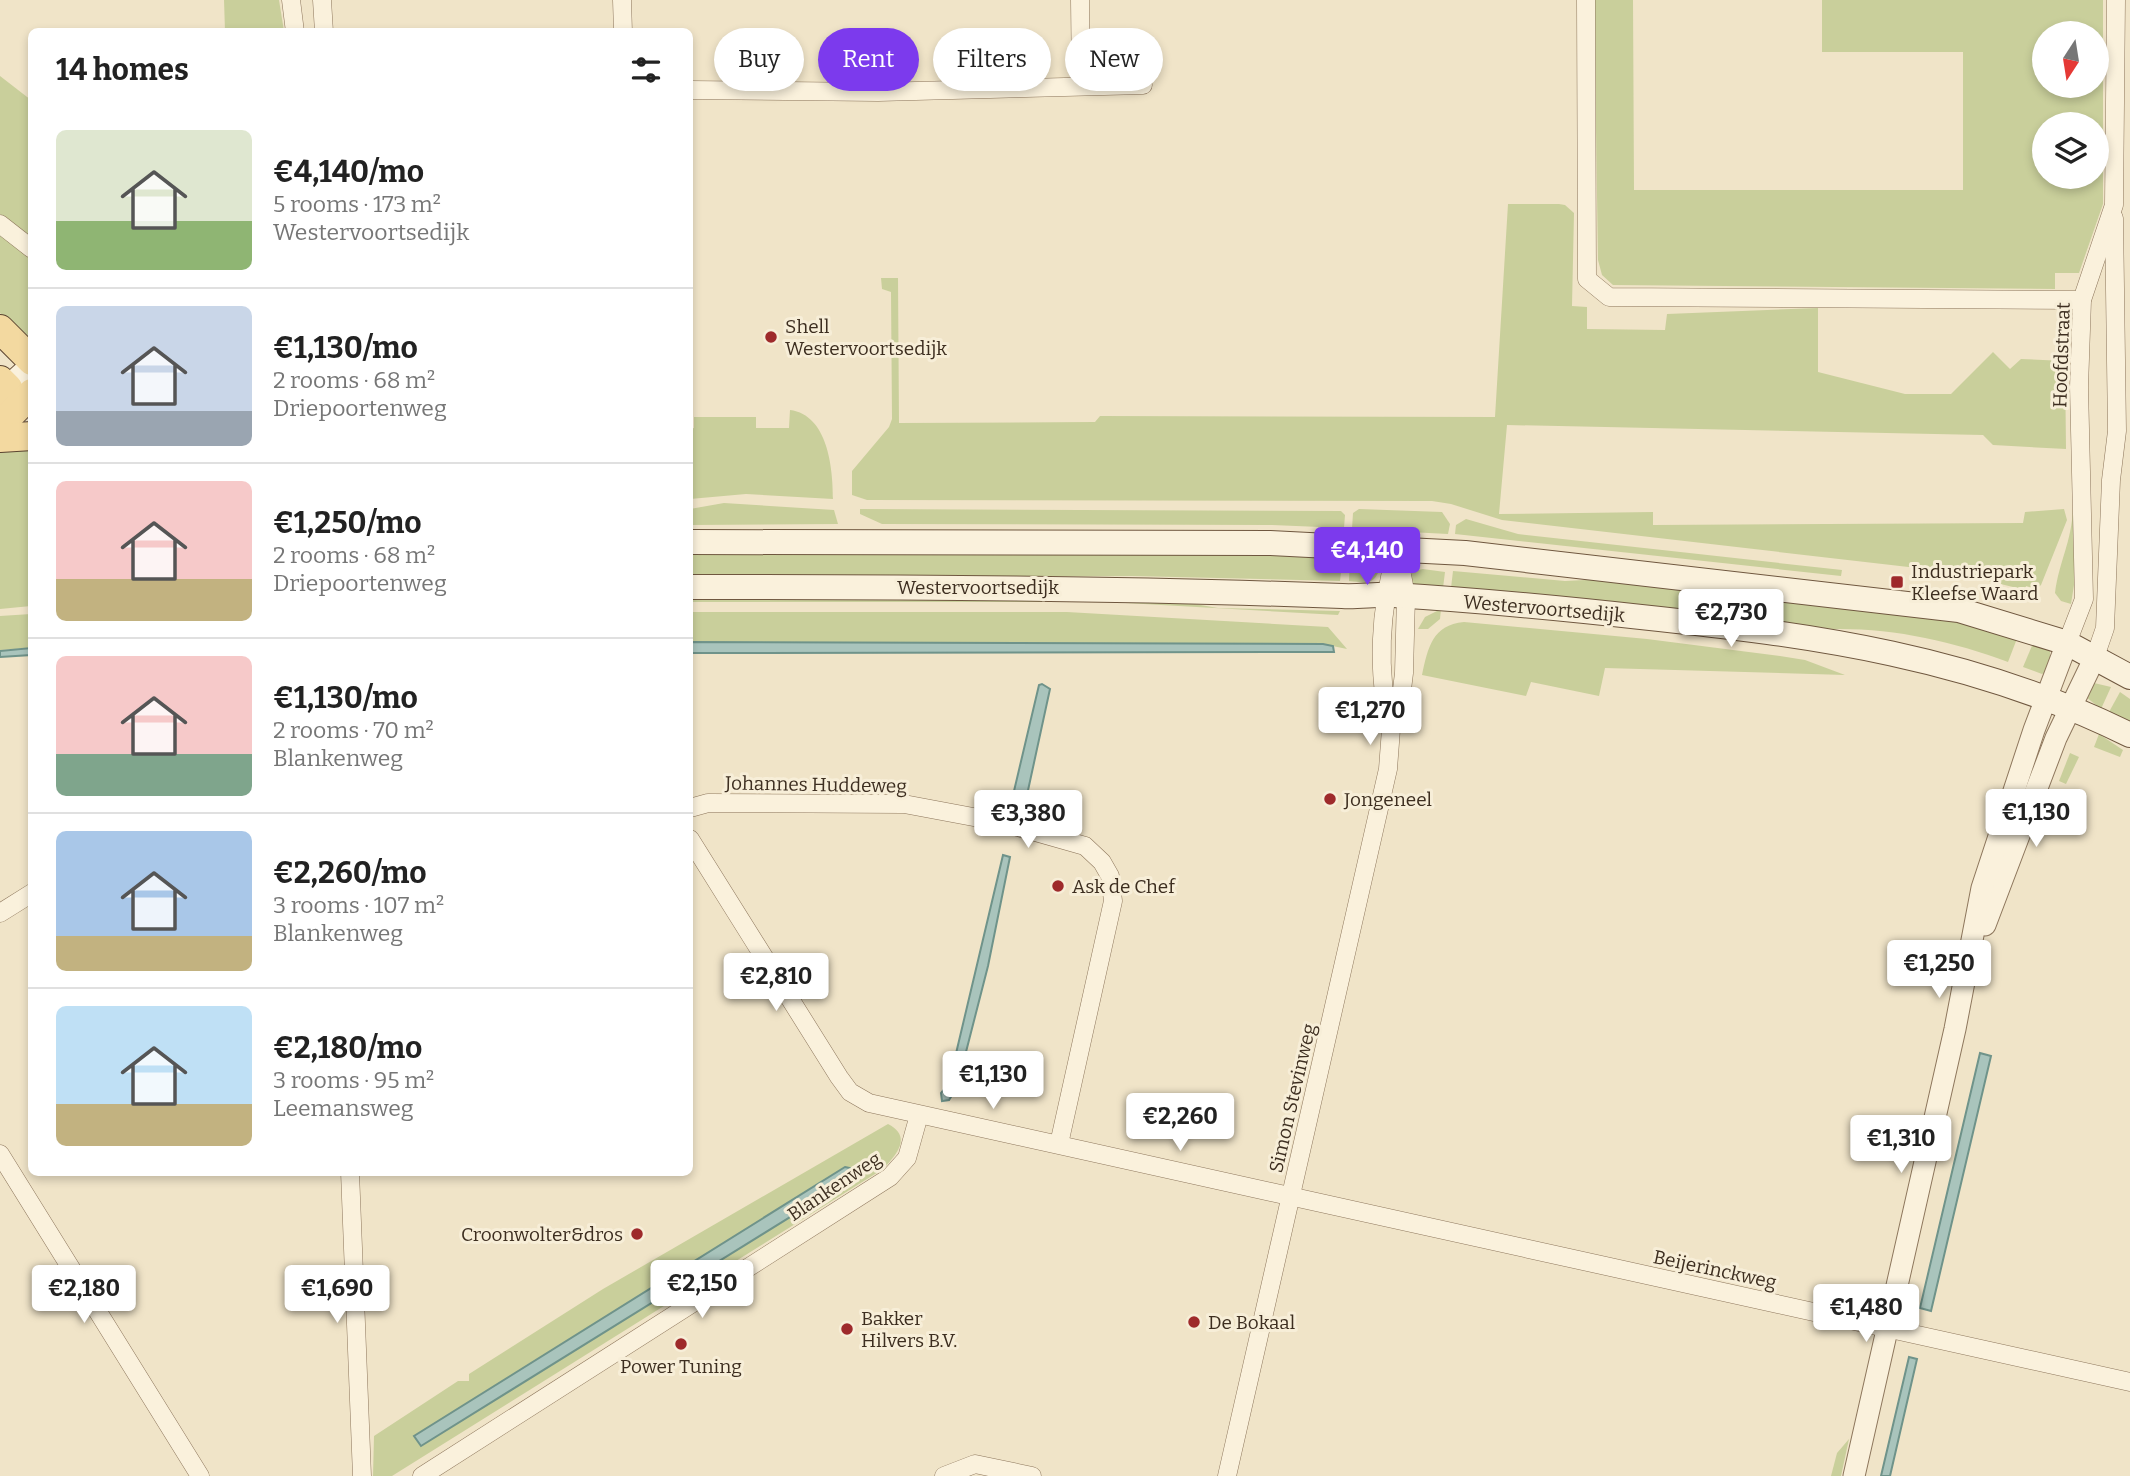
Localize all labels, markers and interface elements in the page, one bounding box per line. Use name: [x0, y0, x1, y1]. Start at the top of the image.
north arrow: [2032, 21, 2109, 98]
map controls: [2032, 21, 2109, 189]
chip: Buy: [714, 28, 804, 91]
chip: Rent: [818, 28, 919, 91]
chip: Filters: [933, 28, 1051, 91]
chip: New: [1065, 28, 1163, 91]
icon: filters: [627, 51, 665, 89]
text: 14 homes: [56, 52, 189, 88]
button: layers: [2032, 112, 2109, 189]
text: €4,140/mo: [273, 154, 424, 190]
icon: home: [112, 158, 196, 242]
text: 5 rooms · 173 m²: [273, 190, 441, 218]
text: Westervoortsedijk: [273, 218, 469, 246]
street label: Hoofdstraat: [2048, 302, 2075, 408]
place label: Shell Westervoortsedijk: [785, 315, 947, 360]
marker: Shell Westervoortsedijk: [763, 329, 779, 345]
text: €1,130/mo: [273, 330, 418, 366]
icon: home: [112, 334, 196, 418]
text: 2 rooms · 68 m²: [273, 366, 435, 394]
text: Driepoortenweg: [273, 394, 447, 422]
text: €1,250/mo: [273, 505, 422, 541]
icon: home: [112, 509, 196, 593]
pin: €4,140: [1310, 528, 1424, 587]
text: €4,140: [1330, 536, 1404, 564]
text: 2 rooms · 68 m²: [273, 541, 435, 569]
place label: Industriepark Kleefse Waard: [1911, 560, 2038, 605]
text: Driepoortenweg: [273, 569, 447, 597]
marker: Industriepark Kleefse Waard: [1889, 574, 1905, 590]
street label: Westervoortsedijk: [897, 576, 1059, 599]
street label: Westervoortsedijk: [1462, 590, 1626, 627]
pin: €2,730: [1674, 590, 1788, 649]
text: €2,730: [1694, 598, 1768, 626]
text: €1,130/mo: [273, 680, 418, 716]
icon: home: [112, 684, 196, 768]
pin: €1,270: [1313, 688, 1427, 747]
text: €1,270: [1334, 696, 1406, 724]
text: 2 rooms · 70 m²: [273, 716, 434, 744]
text: Blankenweg: [273, 744, 403, 772]
street label: Johannes Huddeweg: [724, 771, 907, 798]
place label: Jongeneel: [1343, 788, 1432, 811]
pin: €3,380: [971, 790, 1085, 850]
pin: €1,130: [1979, 790, 2093, 849]
marker: Jongeneel: [1322, 791, 1338, 807]
text: €1,130: [2002, 798, 2070, 826]
text: €3,380: [990, 799, 1066, 827]
text: €2,260/mo: [273, 855, 427, 891]
icon: home: [112, 859, 196, 943]
place label: Ask de Chef: [1072, 875, 1176, 898]
marker: Ask de Chef: [1050, 878, 1066, 894]
text: 3 rooms · 107 m²: [273, 891, 444, 919]
text: Blankenweg: [273, 919, 403, 947]
pin: €1,250: [1882, 940, 1996, 1000]
text: €1,250: [1903, 949, 1975, 977]
pin: €2,810: [719, 954, 833, 1013]
text: €2,810: [740, 962, 812, 990]
street label: Simon Stevinweg: [1264, 1021, 1321, 1175]
text: €2,180/mo: [273, 1030, 422, 1066]
icon: home: [112, 1034, 196, 1118]
pin: €1,130: [936, 1052, 1050, 1111]
text: €1,130: [959, 1060, 1027, 1088]
text: 3 rooms · 95 m²: [273, 1066, 434, 1094]
text: Leemansweg: [273, 1094, 414, 1122]
pin: €2,260: [1123, 1094, 1237, 1153]
text: €2,260: [1142, 1102, 1218, 1130]
pin: €1,310: [1844, 1116, 1958, 1175]
text: €1,310: [1866, 1124, 1936, 1152]
street label: Blankenweg: [783, 1147, 886, 1226]
place label: Croonwolter&dros: [461, 1223, 623, 1246]
marker: Croonwolter&dros: [629, 1226, 645, 1242]
street label: Beijerinckweg: [1651, 1245, 1779, 1294]
pin: €2,150: [645, 1260, 759, 1320]
pin: €2,180: [27, 1266, 141, 1325]
pin: €1,690: [280, 1266, 394, 1325]
text: €2,150: [666, 1269, 738, 1297]
text: €2,180: [48, 1274, 120, 1302]
text: €1,690: [301, 1274, 373, 1302]
pin: €1,480: [1809, 1284, 1923, 1344]
text: €1,480: [1829, 1293, 1903, 1321]
place label: Bakker Hilvers B.V.: [861, 1307, 957, 1352]
place label: De Bokaal: [1208, 1311, 1295, 1334]
marker: De Bokaal: [1186, 1314, 1202, 1330]
marker: Bakker Hilvers B.V.: [839, 1321, 855, 1337]
marker: Power Tuning: [673, 1336, 689, 1352]
place label: Power Tuning: [620, 1355, 742, 1378]

